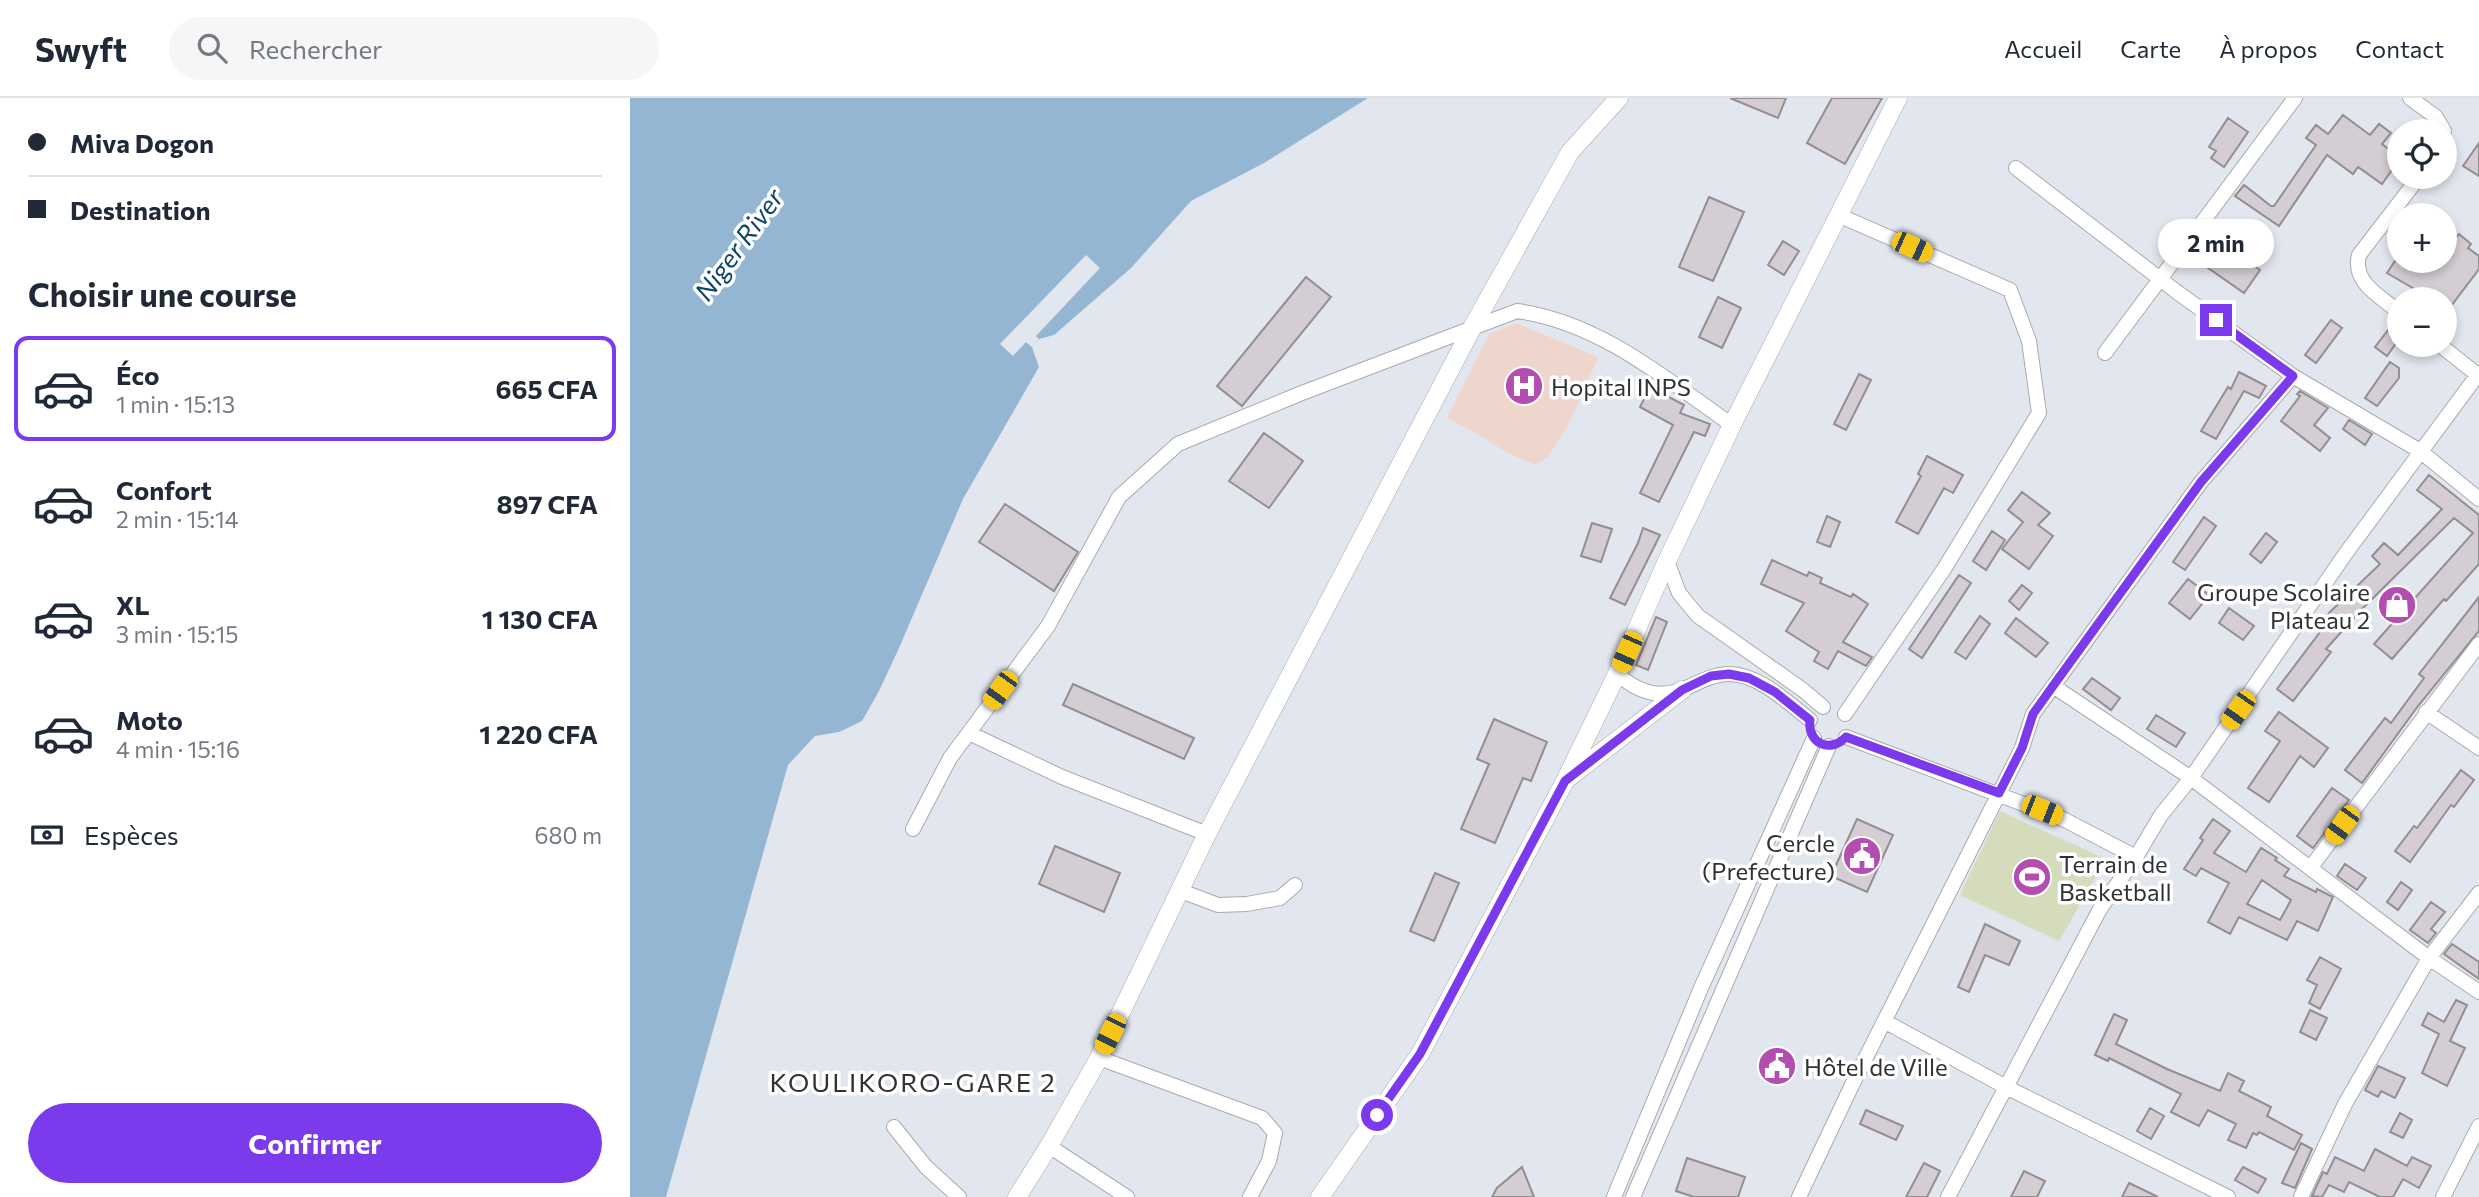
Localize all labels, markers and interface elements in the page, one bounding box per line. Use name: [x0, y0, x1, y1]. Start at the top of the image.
search box: [169, 17, 659, 80]
text: Swyft: [35, 28, 127, 69]
icon: search: [193, 29, 231, 67]
text: Rechercher: [249, 33, 383, 64]
text: Accueil: [2004, 34, 2082, 63]
text: Carte: [2120, 34, 2181, 63]
text: À propos: [2219, 34, 2317, 63]
text: Contact: [2355, 34, 2444, 63]
map controls: [2387, 119, 2457, 357]
button: locate: [2387, 119, 2457, 189]
text: Miva Dogon: [70, 127, 214, 158]
water label: Niger River: [687, 181, 790, 306]
text: Destination: [70, 194, 211, 225]
button: +: [2387, 203, 2457, 273]
callout: 2 min: [2158, 218, 2274, 268]
car: [1889, 229, 1936, 265]
text: 2 min: [2187, 229, 2245, 257]
text: Choisir une course: [28, 274, 297, 314]
button: −: [2387, 287, 2457, 357]
route end: [2200, 304, 2232, 336]
icon: car: [32, 357, 95, 420]
text: Éco: [116, 359, 160, 390]
hospital icon: Hopital INPS: [1503, 365, 1545, 407]
place label: Hopital INPS: [1551, 372, 1691, 401]
text: 665 CFA: [495, 373, 598, 404]
text: 1 min · 15:13: [116, 390, 235, 418]
icon: car: [32, 472, 95, 535]
text: Confort: [116, 474, 212, 505]
text: 897 CFA: [496, 488, 598, 519]
text: 2 min · 15:14: [116, 505, 239, 533]
place label: Groupe Scolaire Plateau 2: [2197, 577, 2370, 634]
shop icon: Groupe Scolaire Plateau 2: [2376, 584, 2418, 626]
icon: car: [32, 587, 95, 650]
text: XL: [116, 589, 150, 620]
text: 1 130 CFA: [482, 603, 598, 634]
text: 3 min · 15:15: [116, 620, 238, 648]
car: [1609, 629, 1646, 675]
car: [980, 667, 1021, 713]
car: [2218, 687, 2259, 733]
icon: car: [32, 702, 95, 765]
text: Moto: [116, 704, 183, 735]
text: 1 220 CFA: [479, 718, 598, 749]
text: 4 min · 15:16: [116, 735, 240, 763]
car: [2019, 792, 2066, 828]
car: [2322, 802, 2363, 848]
icon: cash: [28, 816, 66, 854]
text: Espèces: [84, 819, 179, 850]
text: 680 m: [535, 821, 602, 849]
place label: Cercle (Prefecture): [1702, 828, 1835, 885]
public building icon: Cercle (Prefecture): [1841, 835, 1883, 877]
place label: Terrain de Basketball: [2059, 849, 2172, 906]
sports icon: Terrain de Basketball: [2011, 856, 2053, 898]
car: [1092, 1011, 1129, 1057]
public building icon: Hôtel de Ville: [1756, 1045, 1798, 1087]
place label: Hôtel de Ville: [1804, 1052, 1948, 1081]
district label: KOULIKORO-GARE 2: [769, 1066, 1057, 1097]
route start: [1361, 1099, 1393, 1131]
button: Confirmer: [28, 1103, 602, 1183]

